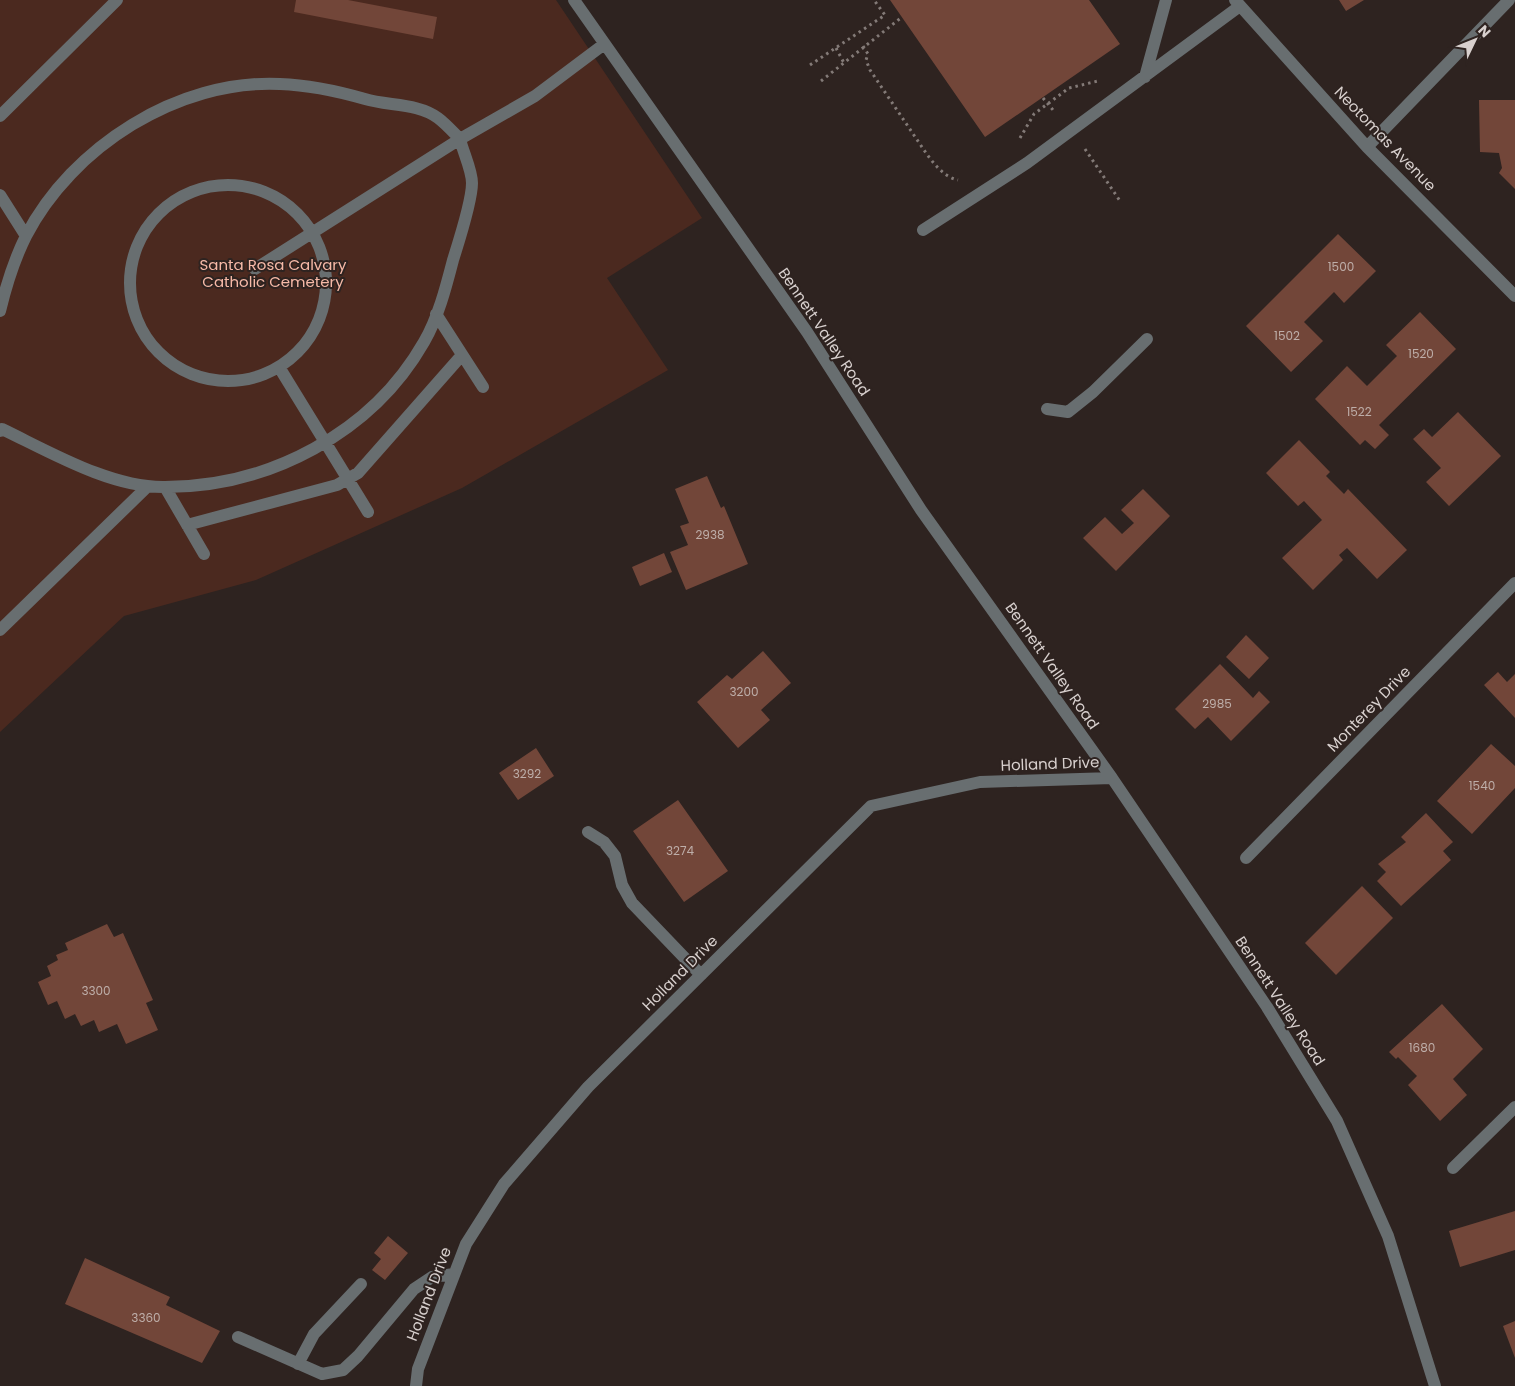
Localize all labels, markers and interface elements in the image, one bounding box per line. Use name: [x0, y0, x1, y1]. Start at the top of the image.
north arrow: [1450, 15, 1500, 65]
text: N: [1474, 20, 1495, 42]
street label: Neotomas Avenue: [1330, 82, 1441, 196]
park label: Santa Rosa Calvary Catholic Cemetery: [200, 254, 347, 292]
house number: 1500: [1328, 258, 1354, 275]
street label: Bennett Valley Road: [774, 264, 875, 400]
house number: 1502: [1274, 327, 1300, 344]
house number: 1520: [1408, 345, 1434, 362]
house number: 1522: [1346, 403, 1372, 420]
house number: 2938: [695, 526, 725, 543]
street label: Bennett Valley Road: [1001, 598, 1104, 733]
street label: Monterey Drive: [1322, 661, 1415, 756]
house number: 3200: [729, 683, 759, 700]
house number: 2985: [1202, 695, 1232, 712]
street label: Holland Drive: [1000, 751, 1100, 776]
house number: 3292: [513, 765, 541, 782]
house number: 1540: [1469, 777, 1495, 794]
house number: 3274: [666, 842, 694, 859]
street label: Holland Drive: [637, 930, 722, 1015]
street label: Bennett Valley Road: [1231, 932, 1330, 1069]
house number: 3300: [81, 982, 111, 999]
house number: 1680: [1409, 1039, 1435, 1056]
street label: Holland Drive: [401, 1244, 456, 1344]
house number: 3360: [131, 1309, 161, 1326]

